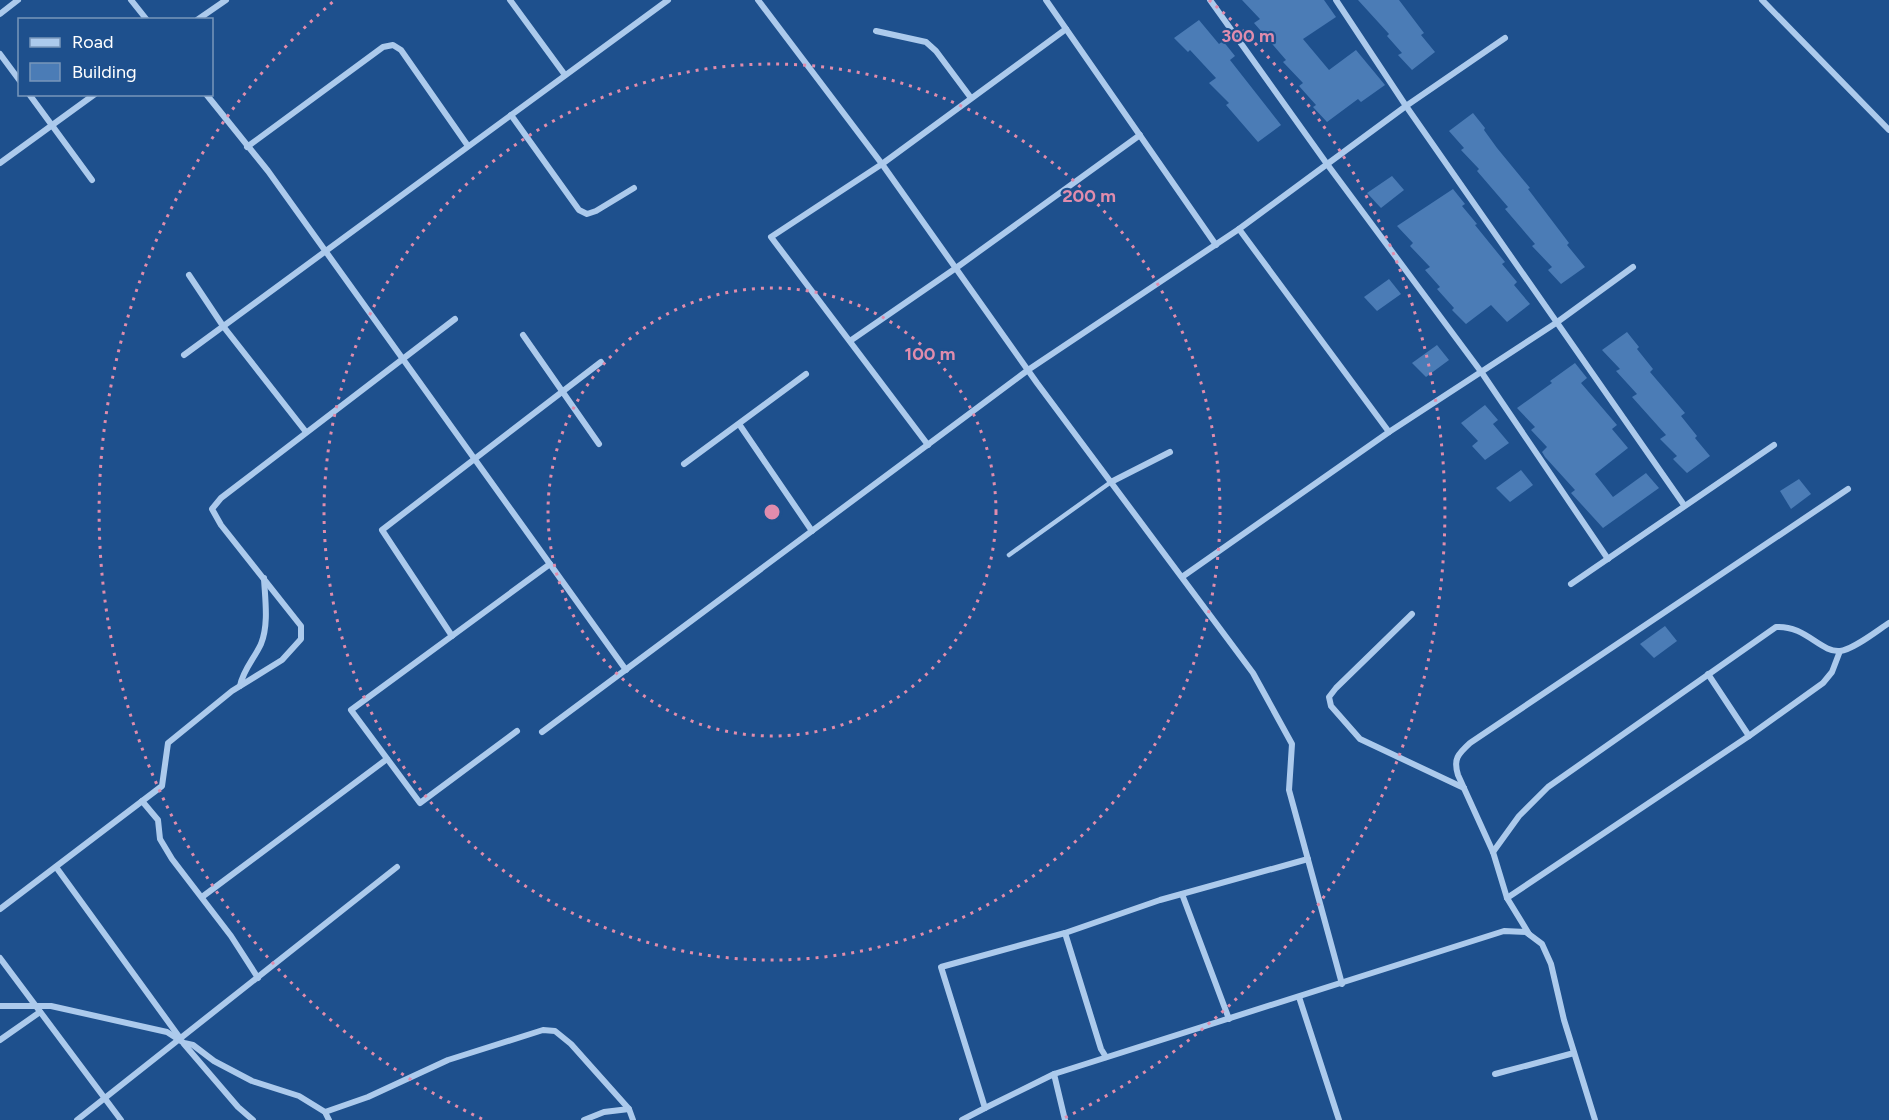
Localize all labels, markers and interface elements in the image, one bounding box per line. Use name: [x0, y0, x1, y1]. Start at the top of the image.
legend: [18, 18, 213, 96]
text: 300 m: [1221, 25, 1275, 47]
text: Road: [72, 31, 113, 53]
text: Building: [72, 61, 137, 83]
text: 200 m: [1062, 185, 1116, 207]
text: 100 m: [905, 343, 955, 365]
centre of rings: [762, 502, 782, 522]

